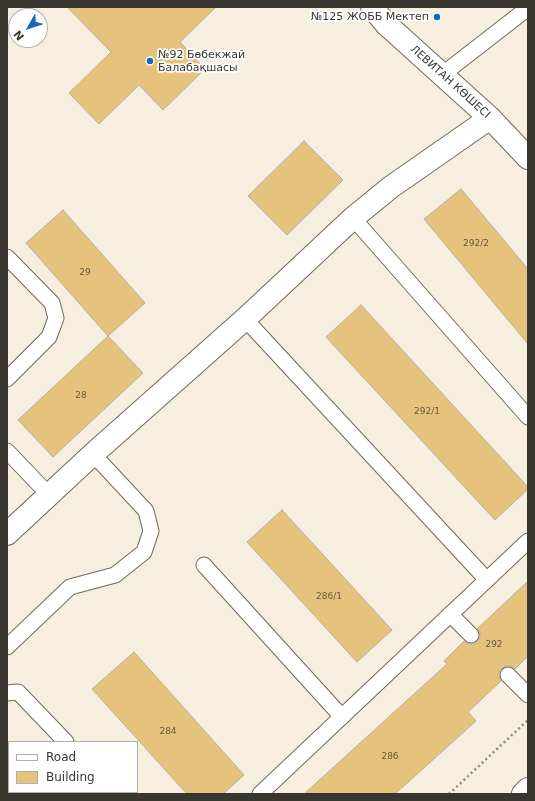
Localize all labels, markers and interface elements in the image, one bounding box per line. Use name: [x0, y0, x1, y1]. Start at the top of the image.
north arrow: [8, 8, 48, 48]
place label: №125 ЖОББ Мектеп: [311, 10, 429, 24]
marker: №125 ЖОББ Мектеп: [432, 12, 442, 22]
text: N: [11, 28, 27, 43]
street label: ЛЕВИТАН КӨШЕСІ: [407, 43, 493, 121]
place label: №92 Бөбекжай Балабақшасы: [158, 48, 245, 74]
marker: №92 Бөбекжай Балабақшасы: [145, 56, 155, 66]
house number: 292/2: [463, 239, 489, 249]
house number: 29: [79, 268, 91, 278]
house number: 28: [75, 391, 87, 401]
house number: 292/1: [414, 407, 440, 417]
house number: 286/1: [316, 592, 342, 602]
house number: 292: [485, 640, 503, 650]
house number: 284: [159, 727, 177, 737]
legend: [8, 741, 138, 793]
text: Road: [46, 750, 76, 764]
house number: 286: [381, 752, 399, 762]
text: Building: [46, 770, 95, 784]

